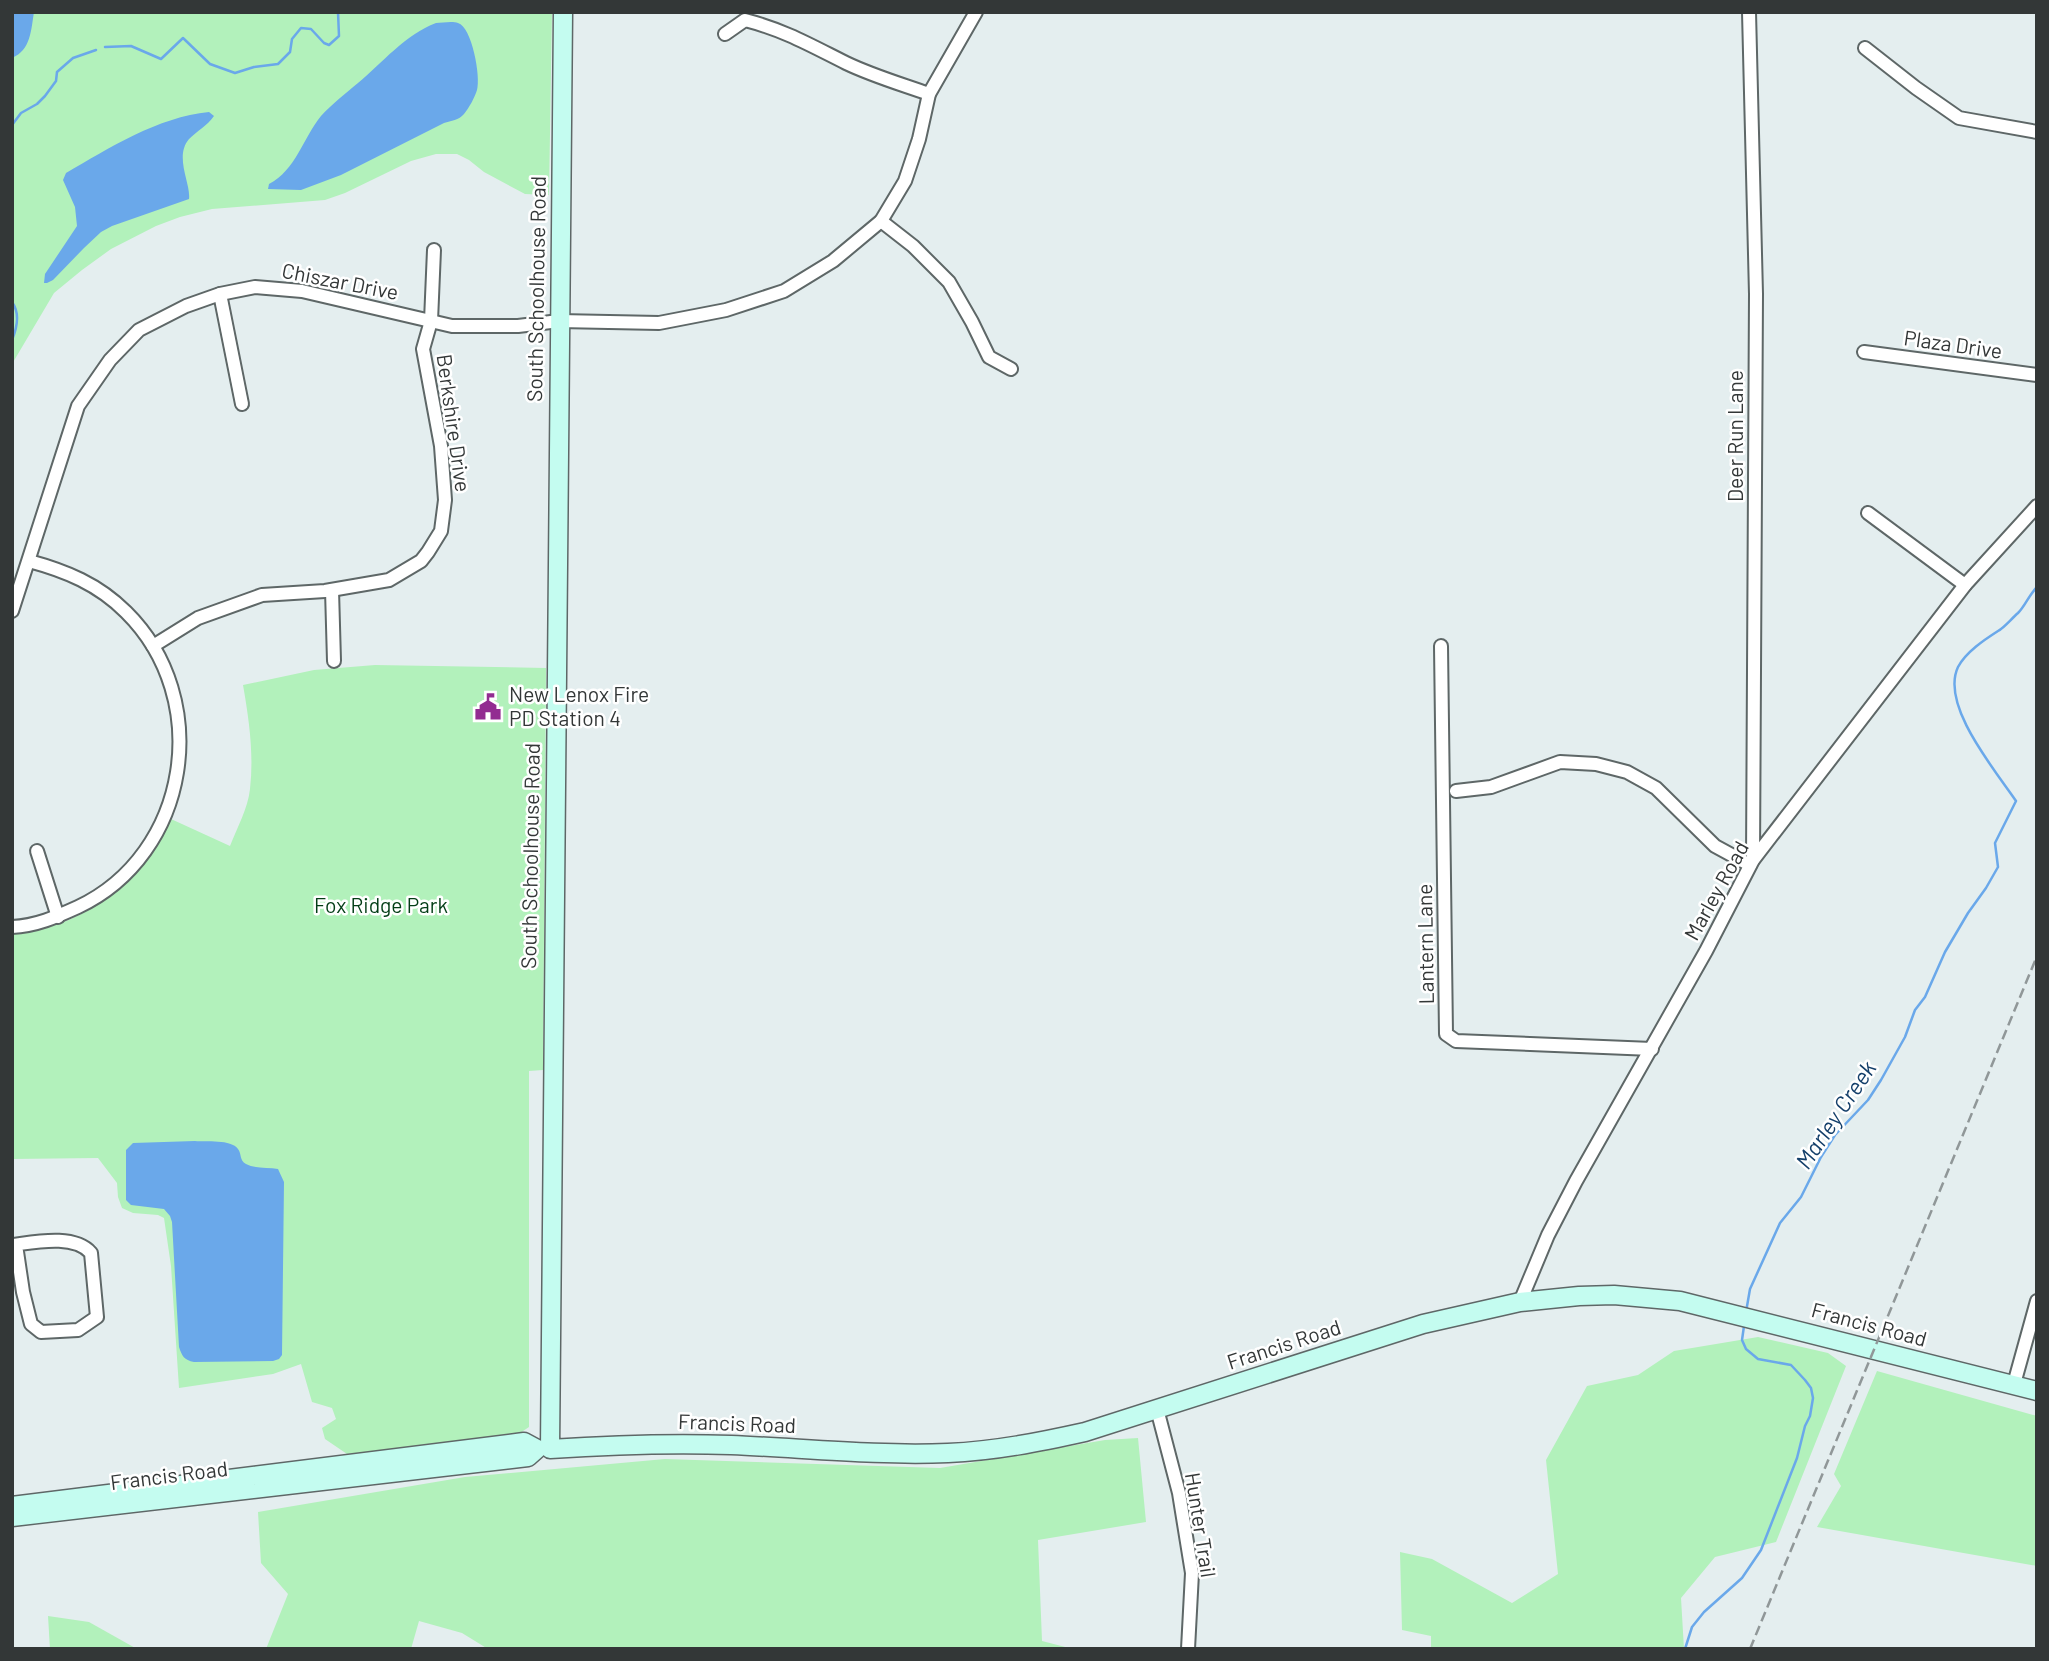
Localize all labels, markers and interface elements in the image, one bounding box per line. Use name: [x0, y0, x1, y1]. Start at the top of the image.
street label: South Schoolhouse Road: [521, 176, 550, 402]
street label: Chiszar Drive: [280, 257, 401, 304]
street label: Plaza Drive: [1902, 324, 2004, 363]
street label: Berkshire Drive: [432, 352, 477, 493]
street label: Deer Run Lane: [1722, 370, 1747, 502]
place label: New Lenox Fire PD Station 4: [509, 681, 649, 730]
public building icon: New Lenox Fire PD Station 4: [473, 692, 503, 722]
street label: South Schoolhouse Road: [515, 743, 544, 969]
street label: Marley Road: [1678, 836, 1753, 944]
street label: Lantern Lane: [1411, 883, 1438, 1005]
park label: Fox Ridge Park: [314, 892, 448, 917]
water label: Marley Creek: [1789, 1055, 1882, 1174]
street label: Francis Road: [1809, 1296, 1930, 1351]
street label: Francis Road: [1223, 1313, 1344, 1374]
street label: Francis Road: [678, 1408, 797, 1437]
street label: Francis Road: [109, 1455, 229, 1494]
street label: Hunter Trail: [1181, 1470, 1222, 1579]

